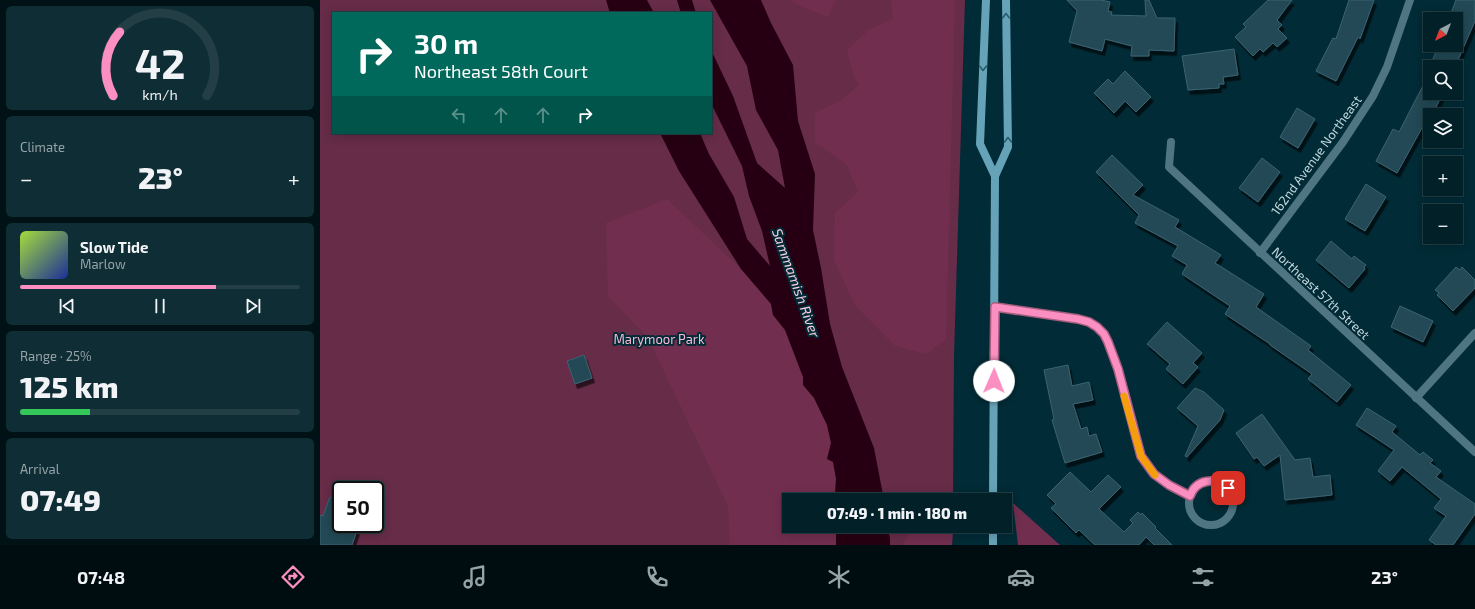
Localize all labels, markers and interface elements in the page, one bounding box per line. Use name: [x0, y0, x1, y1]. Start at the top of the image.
north arrow: [1423, 12, 1463, 52]
map controls: [1423, 12, 1463, 244]
one-way arrow: [1002, 13, 1010, 19]
text: 30 m: [414, 26, 478, 60]
icon: right: [348, 28, 400, 80]
text: 42: [135, 37, 185, 87]
text: Northeast 58th Court: [414, 60, 588, 82]
button: search: [1423, 60, 1463, 100]
one-way arrow: [979, 65, 987, 71]
text: km/h: [142, 86, 178, 103]
street label: 162nd Avenue Northeast: [1267, 92, 1365, 218]
icon: left: [448, 104, 470, 126]
icon: ahead: [490, 104, 512, 126]
icon: ahead: [532, 104, 554, 126]
icon: right: [574, 104, 596, 126]
button: layers: [1423, 108, 1463, 148]
one-way arrow: [1004, 137, 1012, 143]
text: Climate: [20, 139, 65, 155]
button: +: [1423, 156, 1463, 196]
text: 23°: [138, 159, 183, 195]
text: −: [20, 165, 33, 191]
text: +: [288, 165, 300, 191]
button: −: [1423, 204, 1463, 244]
water label: Sammamish River: [769, 226, 824, 340]
text: Slow Tide: [80, 238, 148, 256]
street label: Northeast 57th Street: [1269, 244, 1373, 343]
text: Marlow: [80, 256, 126, 272]
icon: previous: [56, 295, 78, 317]
icon: pause: [149, 295, 171, 317]
icon: next: [242, 295, 264, 317]
park label: Marymoor Park: [613, 331, 705, 347]
text: Range · 25%: [20, 348, 92, 364]
position arrow: [973, 360, 1015, 402]
text: 125 km: [20, 368, 119, 404]
text: Arrival: [20, 461, 60, 477]
pin: [1211, 471, 1245, 505]
icon: arrive: [1217, 477, 1239, 499]
text: 07:49: [20, 481, 101, 517]
speed limit sign: 50: [332, 481, 384, 533]
text: 07:49 · 1 min · 180 m: [827, 504, 967, 522]
icon: directions: [279, 563, 307, 591]
icon: music: [461, 563, 489, 591]
icon: phone: [643, 563, 671, 591]
icon: climate: [825, 563, 853, 591]
icon: car: [1007, 563, 1035, 591]
icon: filters: [1189, 563, 1217, 591]
text: 07:48: [77, 566, 125, 588]
text: 23°: [1371, 566, 1398, 588]

